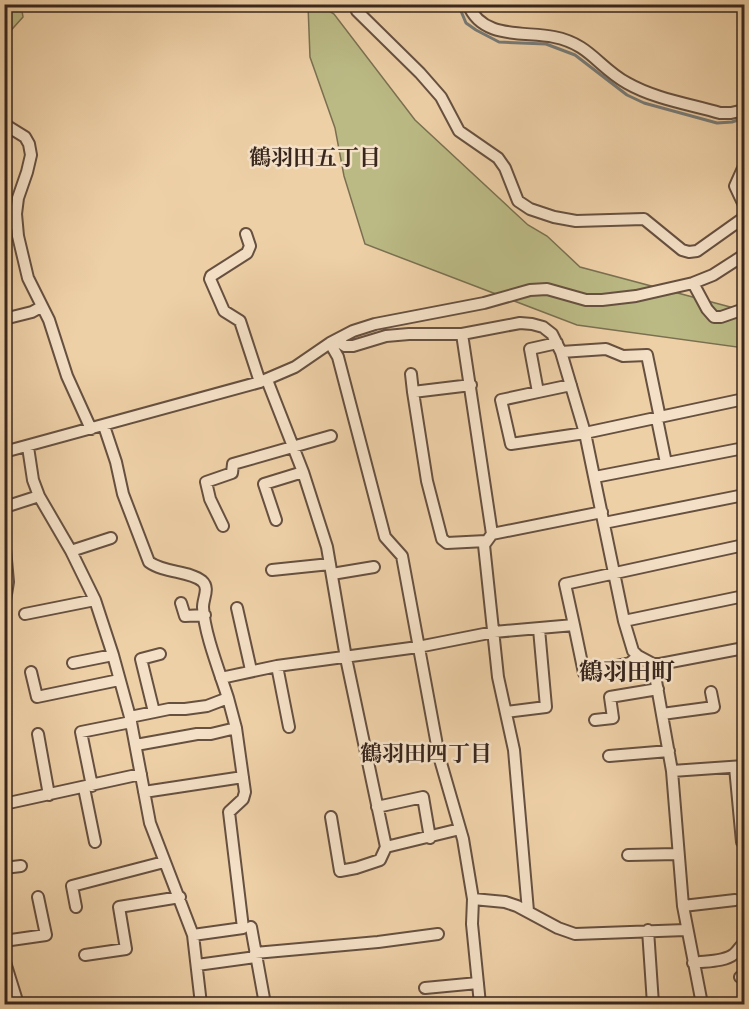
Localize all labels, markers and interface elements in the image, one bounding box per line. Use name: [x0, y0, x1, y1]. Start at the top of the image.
district label: 鶴羽田五丁目: [249, 141, 381, 173]
district label: 鶴羽田町: [579, 654, 675, 689]
district label: 鶴羽田四丁目: [360, 737, 492, 769]

